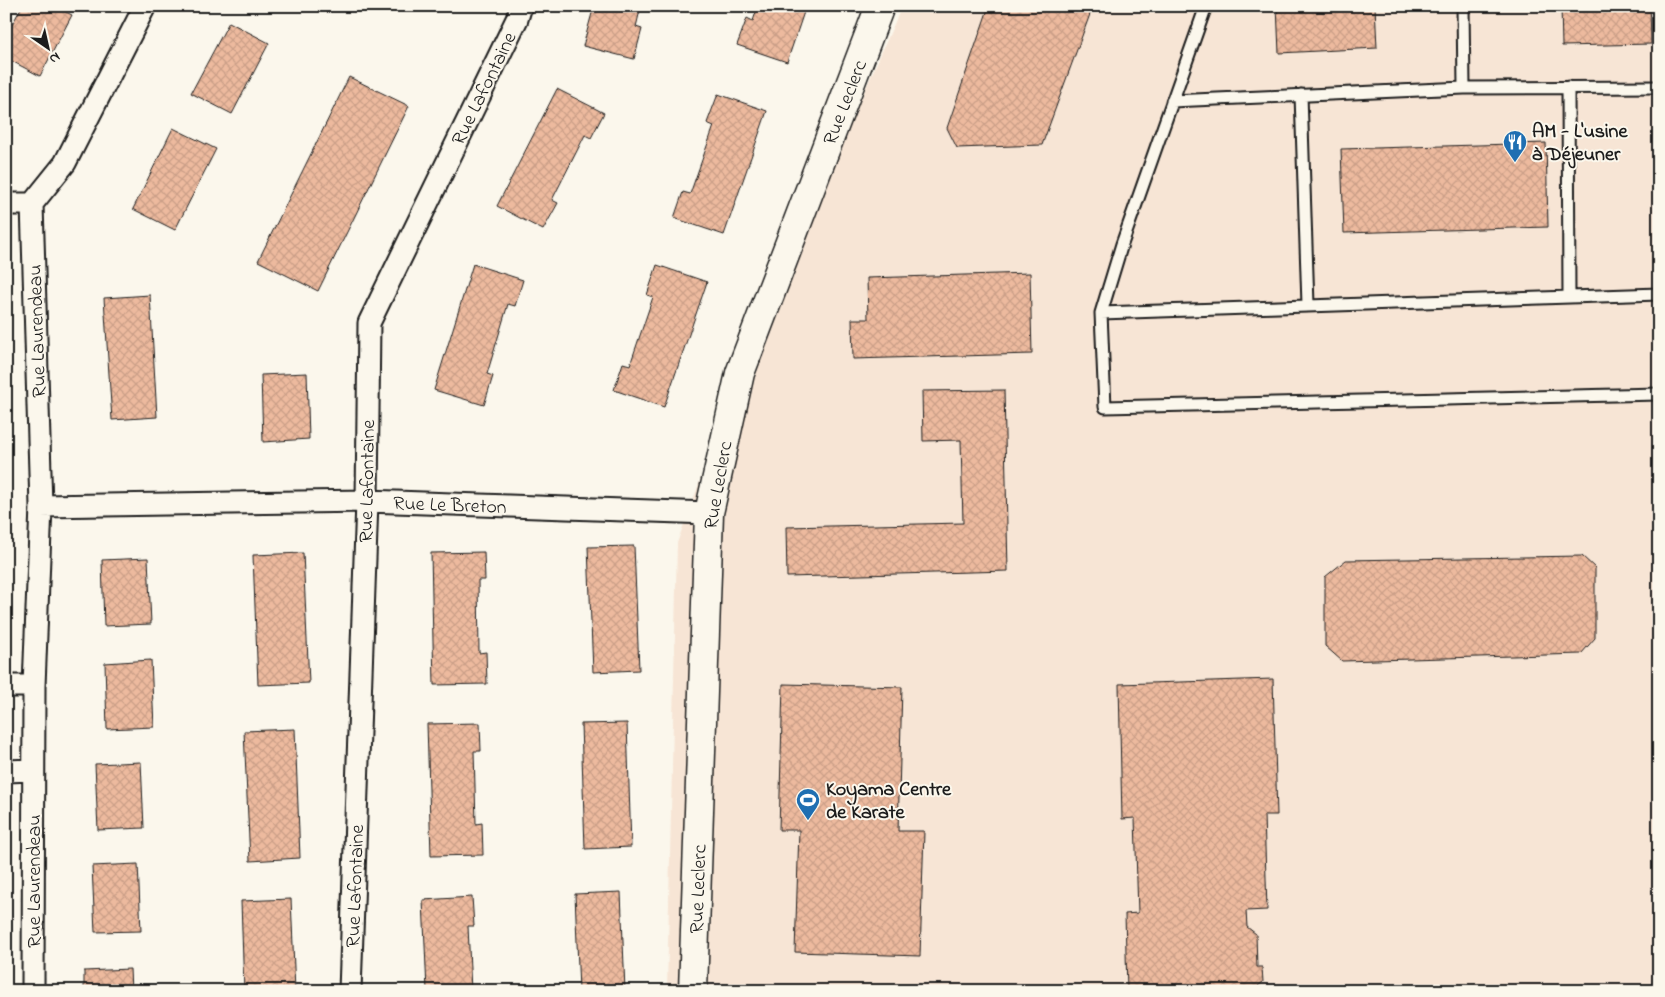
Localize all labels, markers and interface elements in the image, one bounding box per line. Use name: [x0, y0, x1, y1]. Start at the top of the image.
north arrow: [22, 22, 72, 72]
street label: Rue Lafontaine: [445, 27, 525, 151]
text: N: [45, 46, 64, 69]
street label: Rue Leclerc: [817, 56, 876, 150]
place label: AM - L'usine à Déjeuner: [1532, 118, 1628, 170]
restaurant icon: AM - L'usine à Déjeuner: [1502, 129, 1528, 163]
street label: Rue Laurendeau: [22, 264, 55, 398]
street label: Rue Lafontaine: [353, 419, 384, 543]
street label: Rue Leclerc: [697, 439, 741, 532]
street label: Rue Le Breton: [393, 490, 507, 523]
place label: Koyama Centre de Karate: [826, 776, 952, 828]
sports icon: Koyama Centre de Karate: [795, 787, 821, 821]
street label: Rue Laurendeau: [21, 814, 50, 948]
street label: Rue Lafontaine: [340, 824, 373, 948]
street label: Rue Leclerc: [683, 844, 716, 934]

